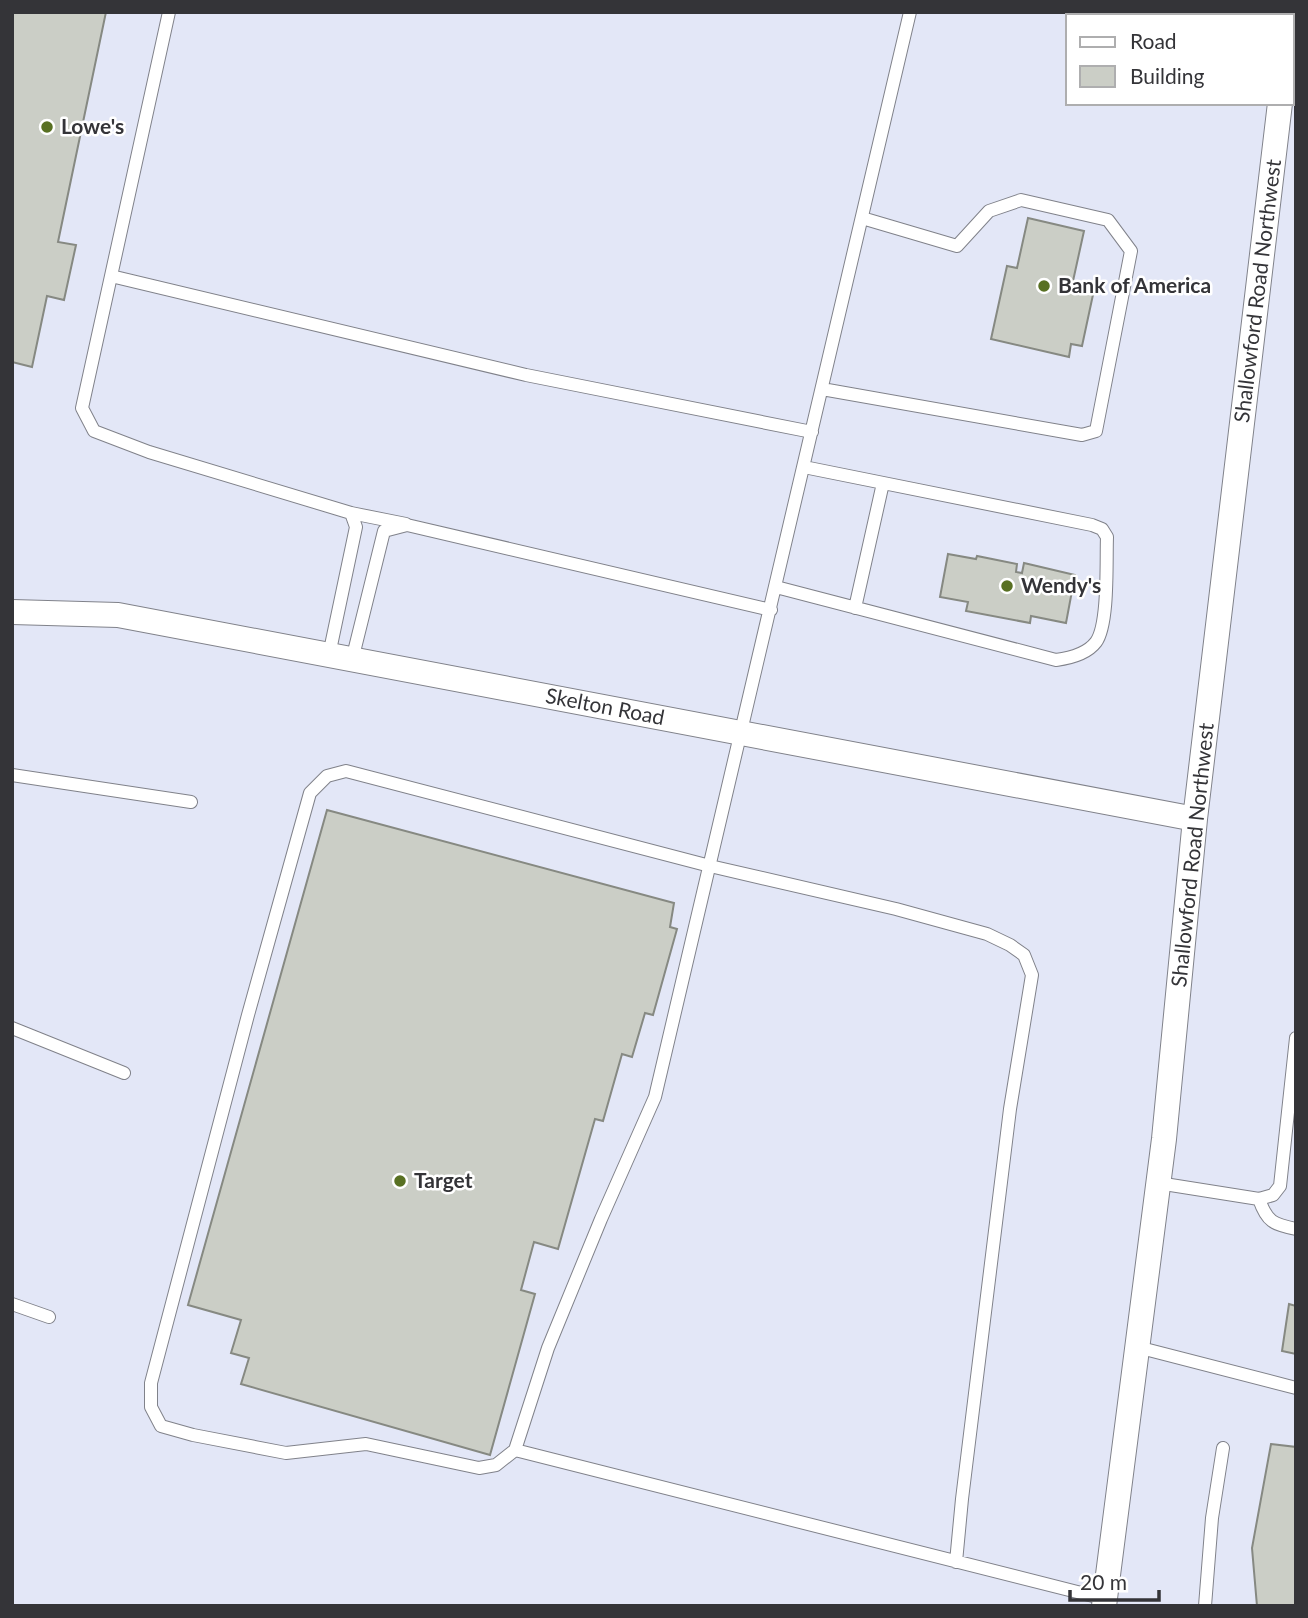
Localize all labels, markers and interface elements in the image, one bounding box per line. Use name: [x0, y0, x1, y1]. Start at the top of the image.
legend: [1066, 14, 1294, 105]
text: Road: [1130, 28, 1177, 53]
text: Building: [1130, 63, 1205, 88]
place label: Lowe's: [61, 113, 124, 138]
marker: Lowe's: [39, 119, 55, 135]
street label: Shallowford Road Northwest: [1228, 157, 1285, 424]
place label: Bank of America: [1058, 272, 1211, 297]
marker: Bank of America: [1036, 278, 1052, 294]
place label: Wendy's: [1021, 572, 1101, 597]
marker: Wendy's: [999, 578, 1015, 594]
street label: Skelton Road: [544, 682, 667, 729]
street label: Shallowford Road Northwest: [1165, 721, 1218, 988]
place label: Target: [414, 1167, 473, 1192]
marker: Target: [392, 1173, 408, 1189]
scale bar: [1070, 1558, 1159, 1602]
text: 20 m: [1080, 1569, 1127, 1594]

